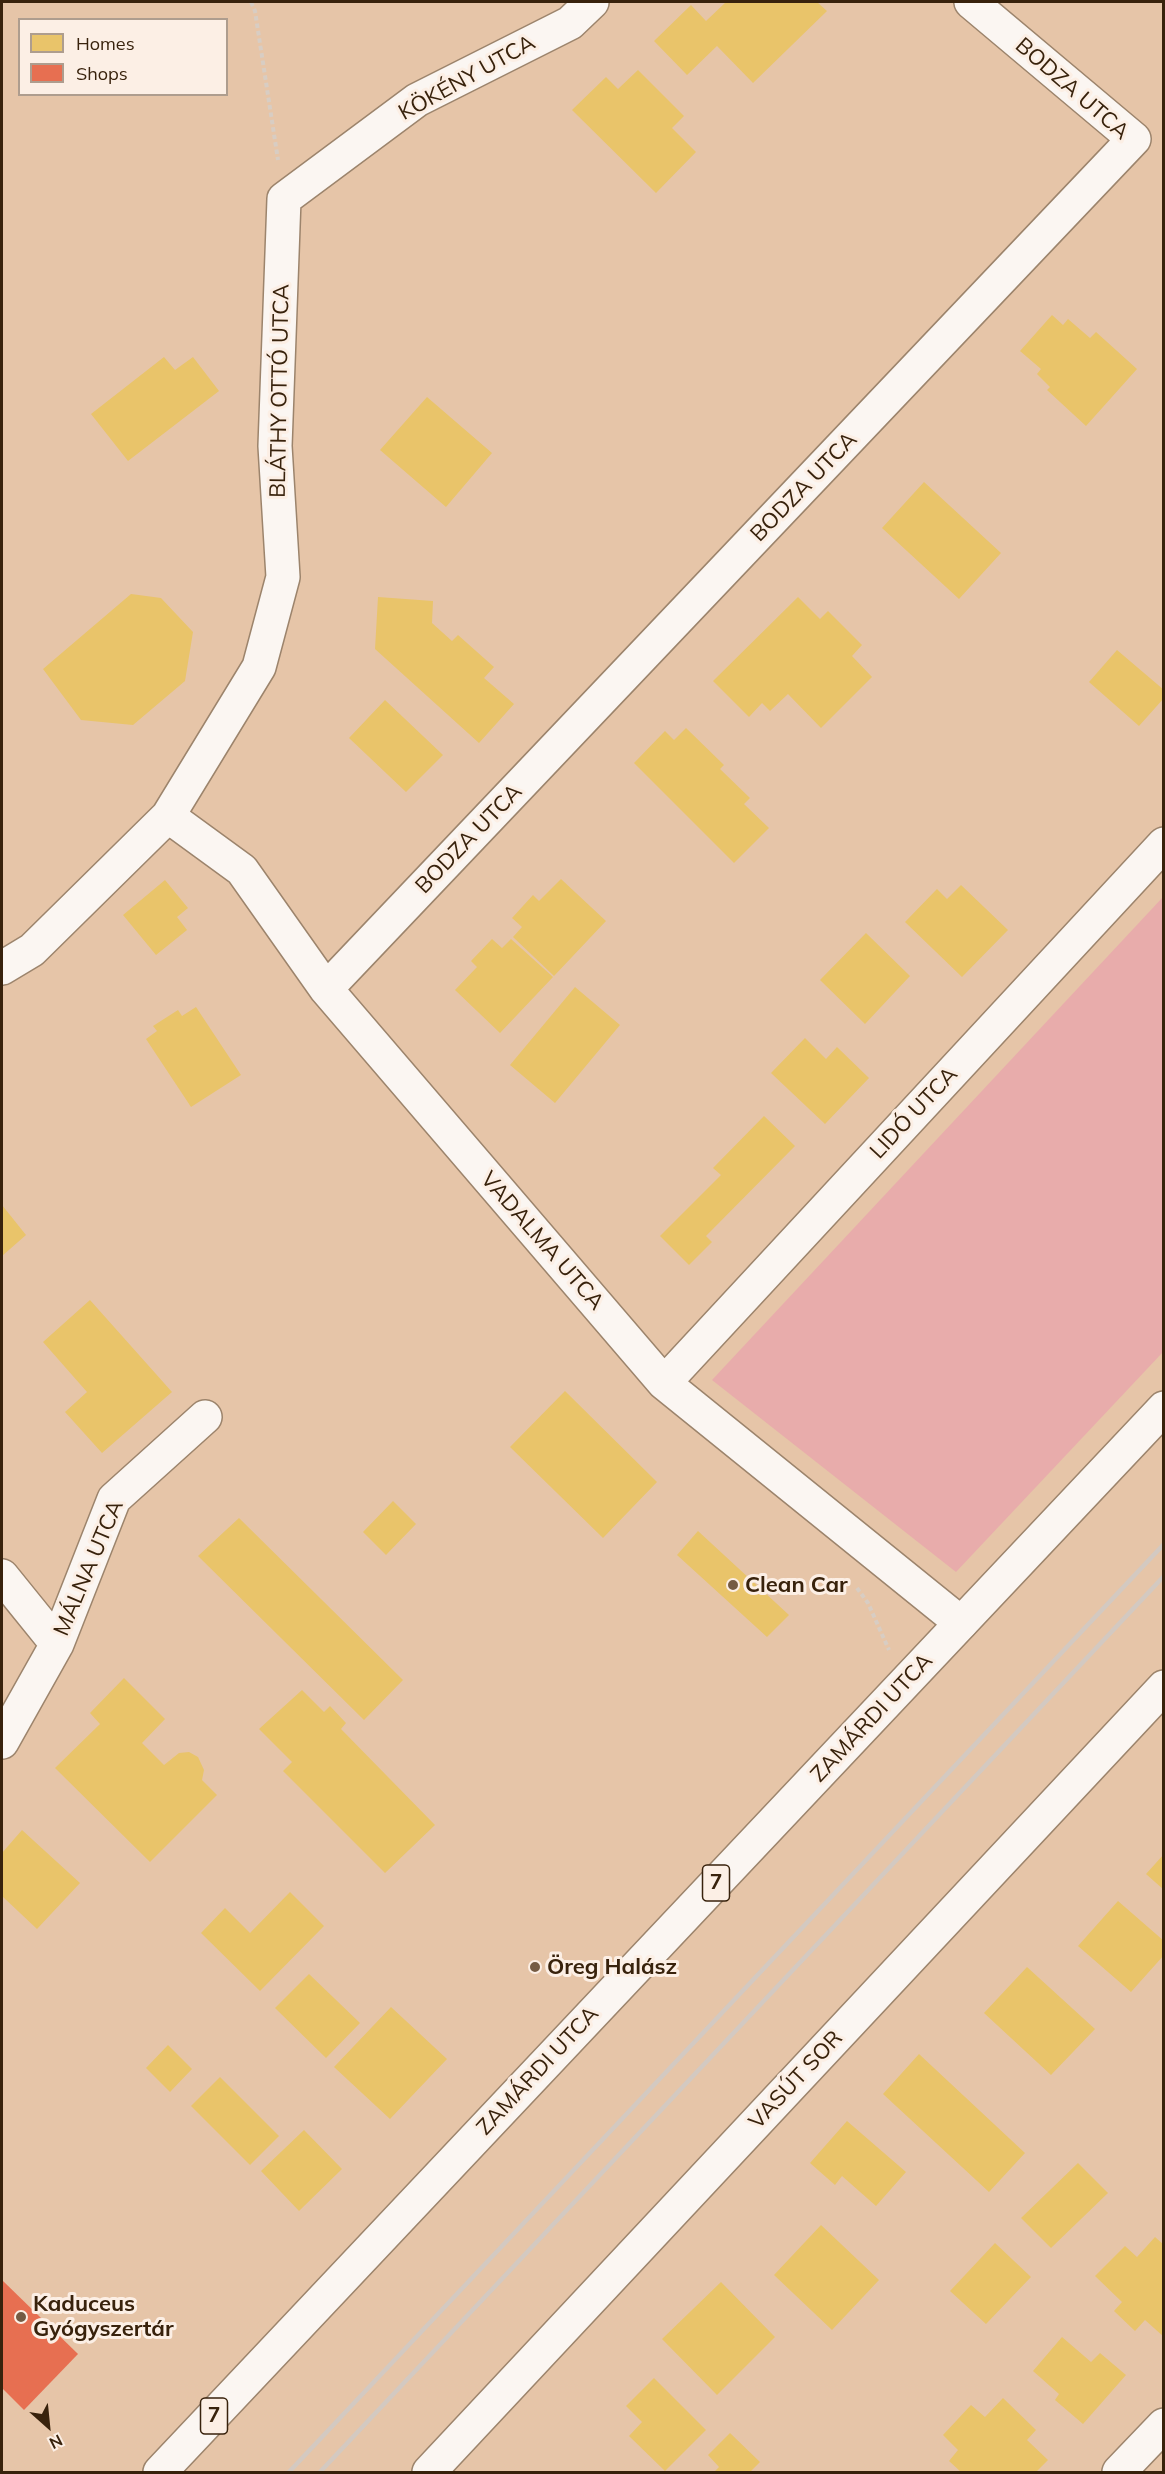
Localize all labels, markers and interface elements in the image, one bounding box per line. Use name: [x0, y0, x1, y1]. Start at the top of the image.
legend: [18, 18, 228, 96]
street label: KÖKÉNY UTCA: [394, 30, 540, 126]
text: Homes: [76, 32, 135, 55]
street label: BODZA UTCA: [1010, 32, 1134, 146]
text: Shops: [76, 62, 128, 85]
street label: BLÁTHY OTTÓ UTCA: [265, 284, 295, 498]
street label: BODZA UTCA: [745, 427, 863, 547]
street label: BODZA UTCA: [410, 779, 528, 899]
street label: LIDÓ UTCA: [865, 1062, 963, 1164]
street label: VADALMA UTCA: [475, 1166, 609, 1316]
street label: MÁLNA UTCA: [49, 1496, 129, 1640]
place label: Clean Car: [745, 1572, 848, 1598]
marker: Clean Car: [726, 1578, 740, 1592]
street label: ZAMÁRDI UTCA: [806, 1648, 938, 1788]
road number: 7: [702, 1865, 730, 1901]
place label: Öreg Halász: [547, 1954, 677, 1980]
marker: Öreg Halász: [528, 1960, 542, 1974]
street label: ZAMÁRDI UTCA: [472, 2001, 604, 2141]
street label: VASÚT SOR: [744, 2025, 848, 2135]
place label: Kaduceus Gyógyszertár: [33, 2291, 174, 2342]
marker: Kaduceus Gyógyszertár: [14, 2310, 28, 2324]
north arrow: [18, 2396, 78, 2456]
road number: 7: [200, 2398, 228, 2434]
text: N: [46, 2430, 66, 2454]

